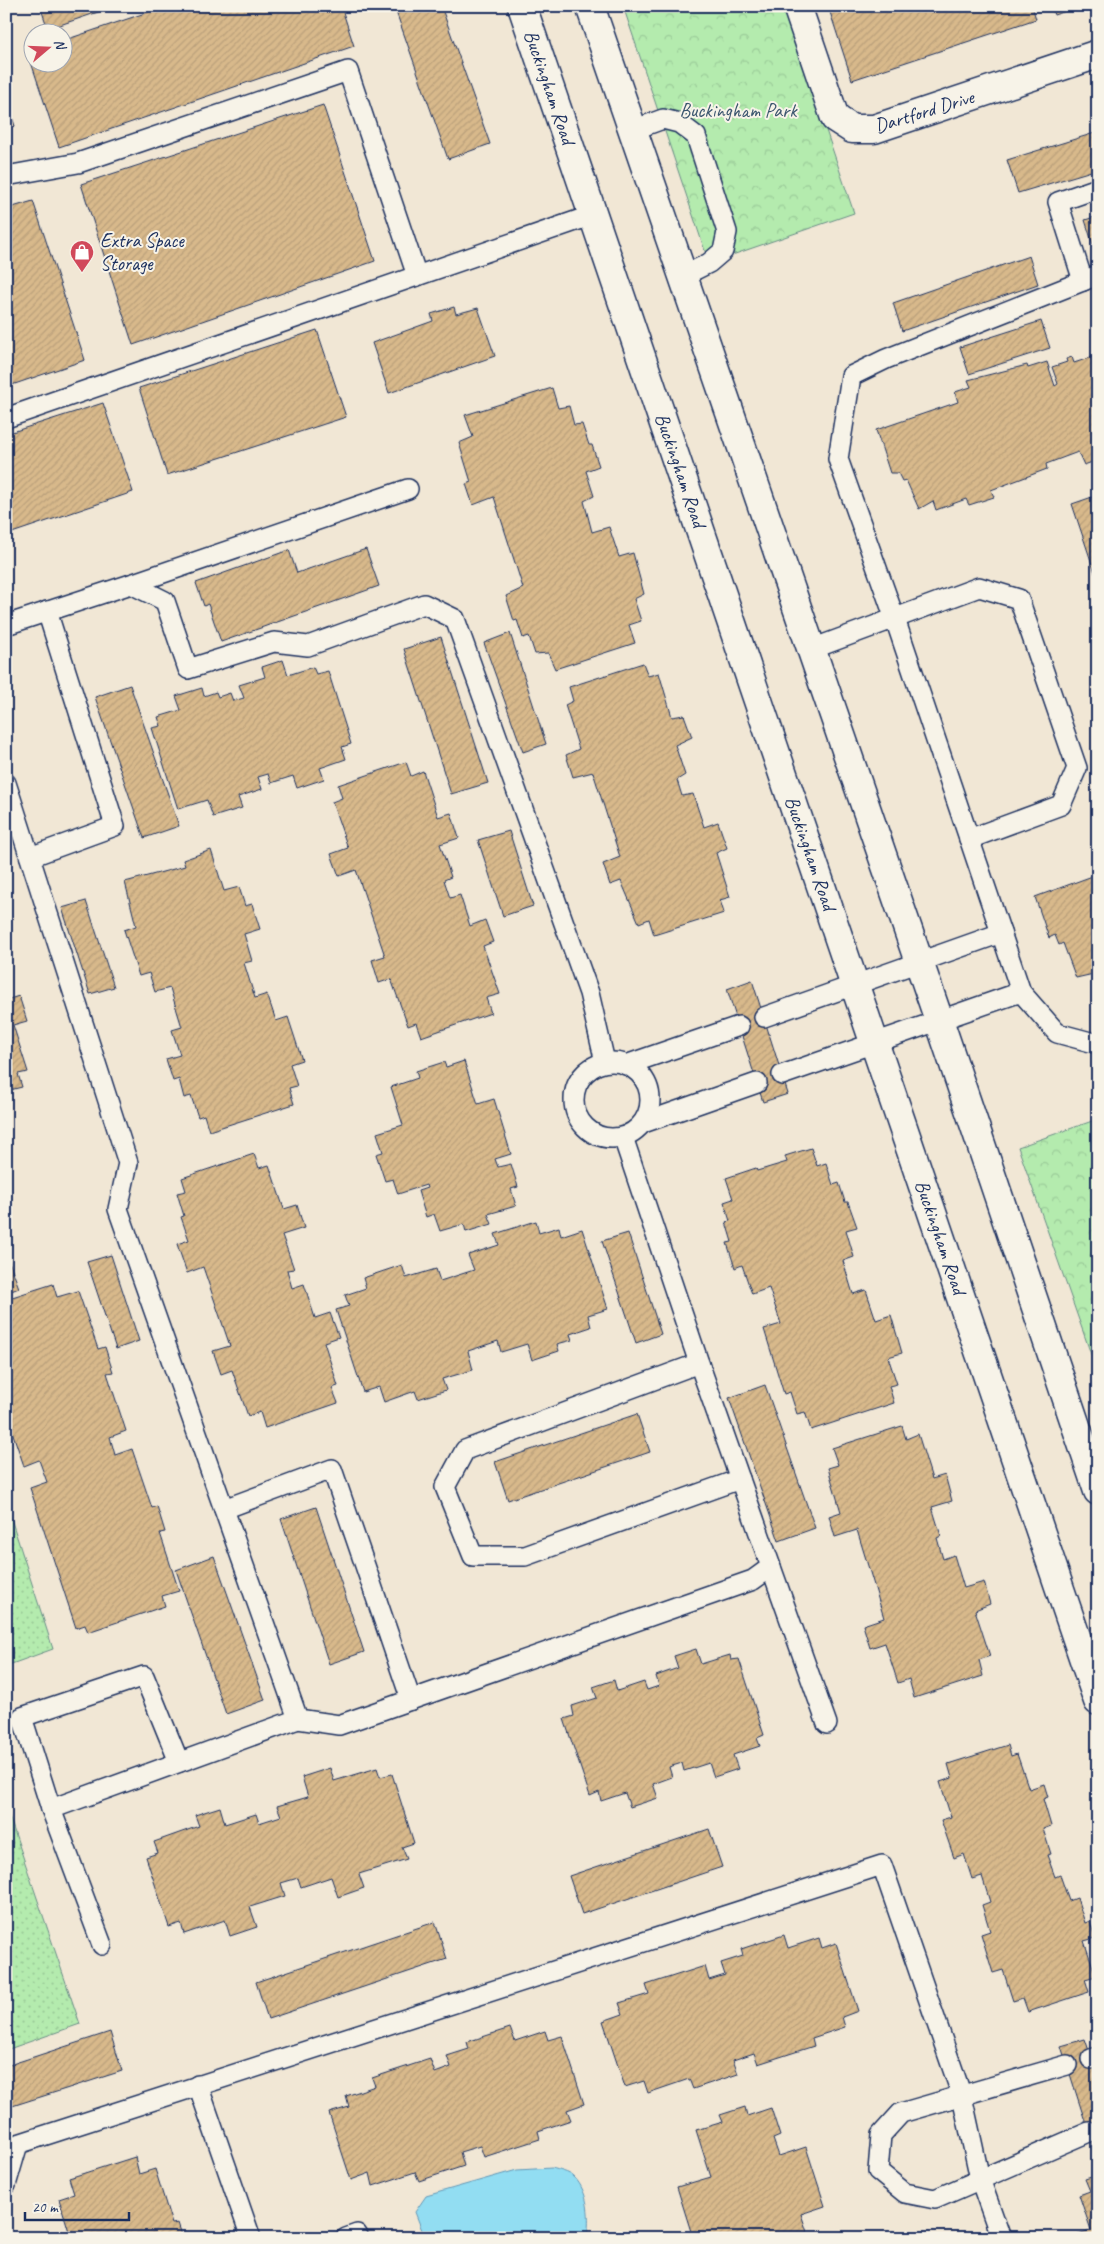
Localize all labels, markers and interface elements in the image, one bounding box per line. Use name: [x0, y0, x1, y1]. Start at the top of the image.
north arrow: [22, 22, 72, 72]
street label: Buckingham Road: [518, 27, 582, 150]
text: N: [50, 37, 70, 53]
street label: Dartford Drive: [871, 84, 978, 138]
park label: Buckingham Park: [679, 98, 798, 123]
place label: Extra Space Storage: [100, 228, 185, 276]
shop icon: Extra Space Storage: [69, 239, 95, 273]
street label: Buckingham Road: [649, 410, 713, 533]
street label: Buckingham Road: [779, 793, 843, 916]
street label: Buckingham Road: [909, 1177, 973, 1300]
scale bar: [25, 2189, 129, 2221]
text: 20 m: [32, 2198, 59, 2217]

